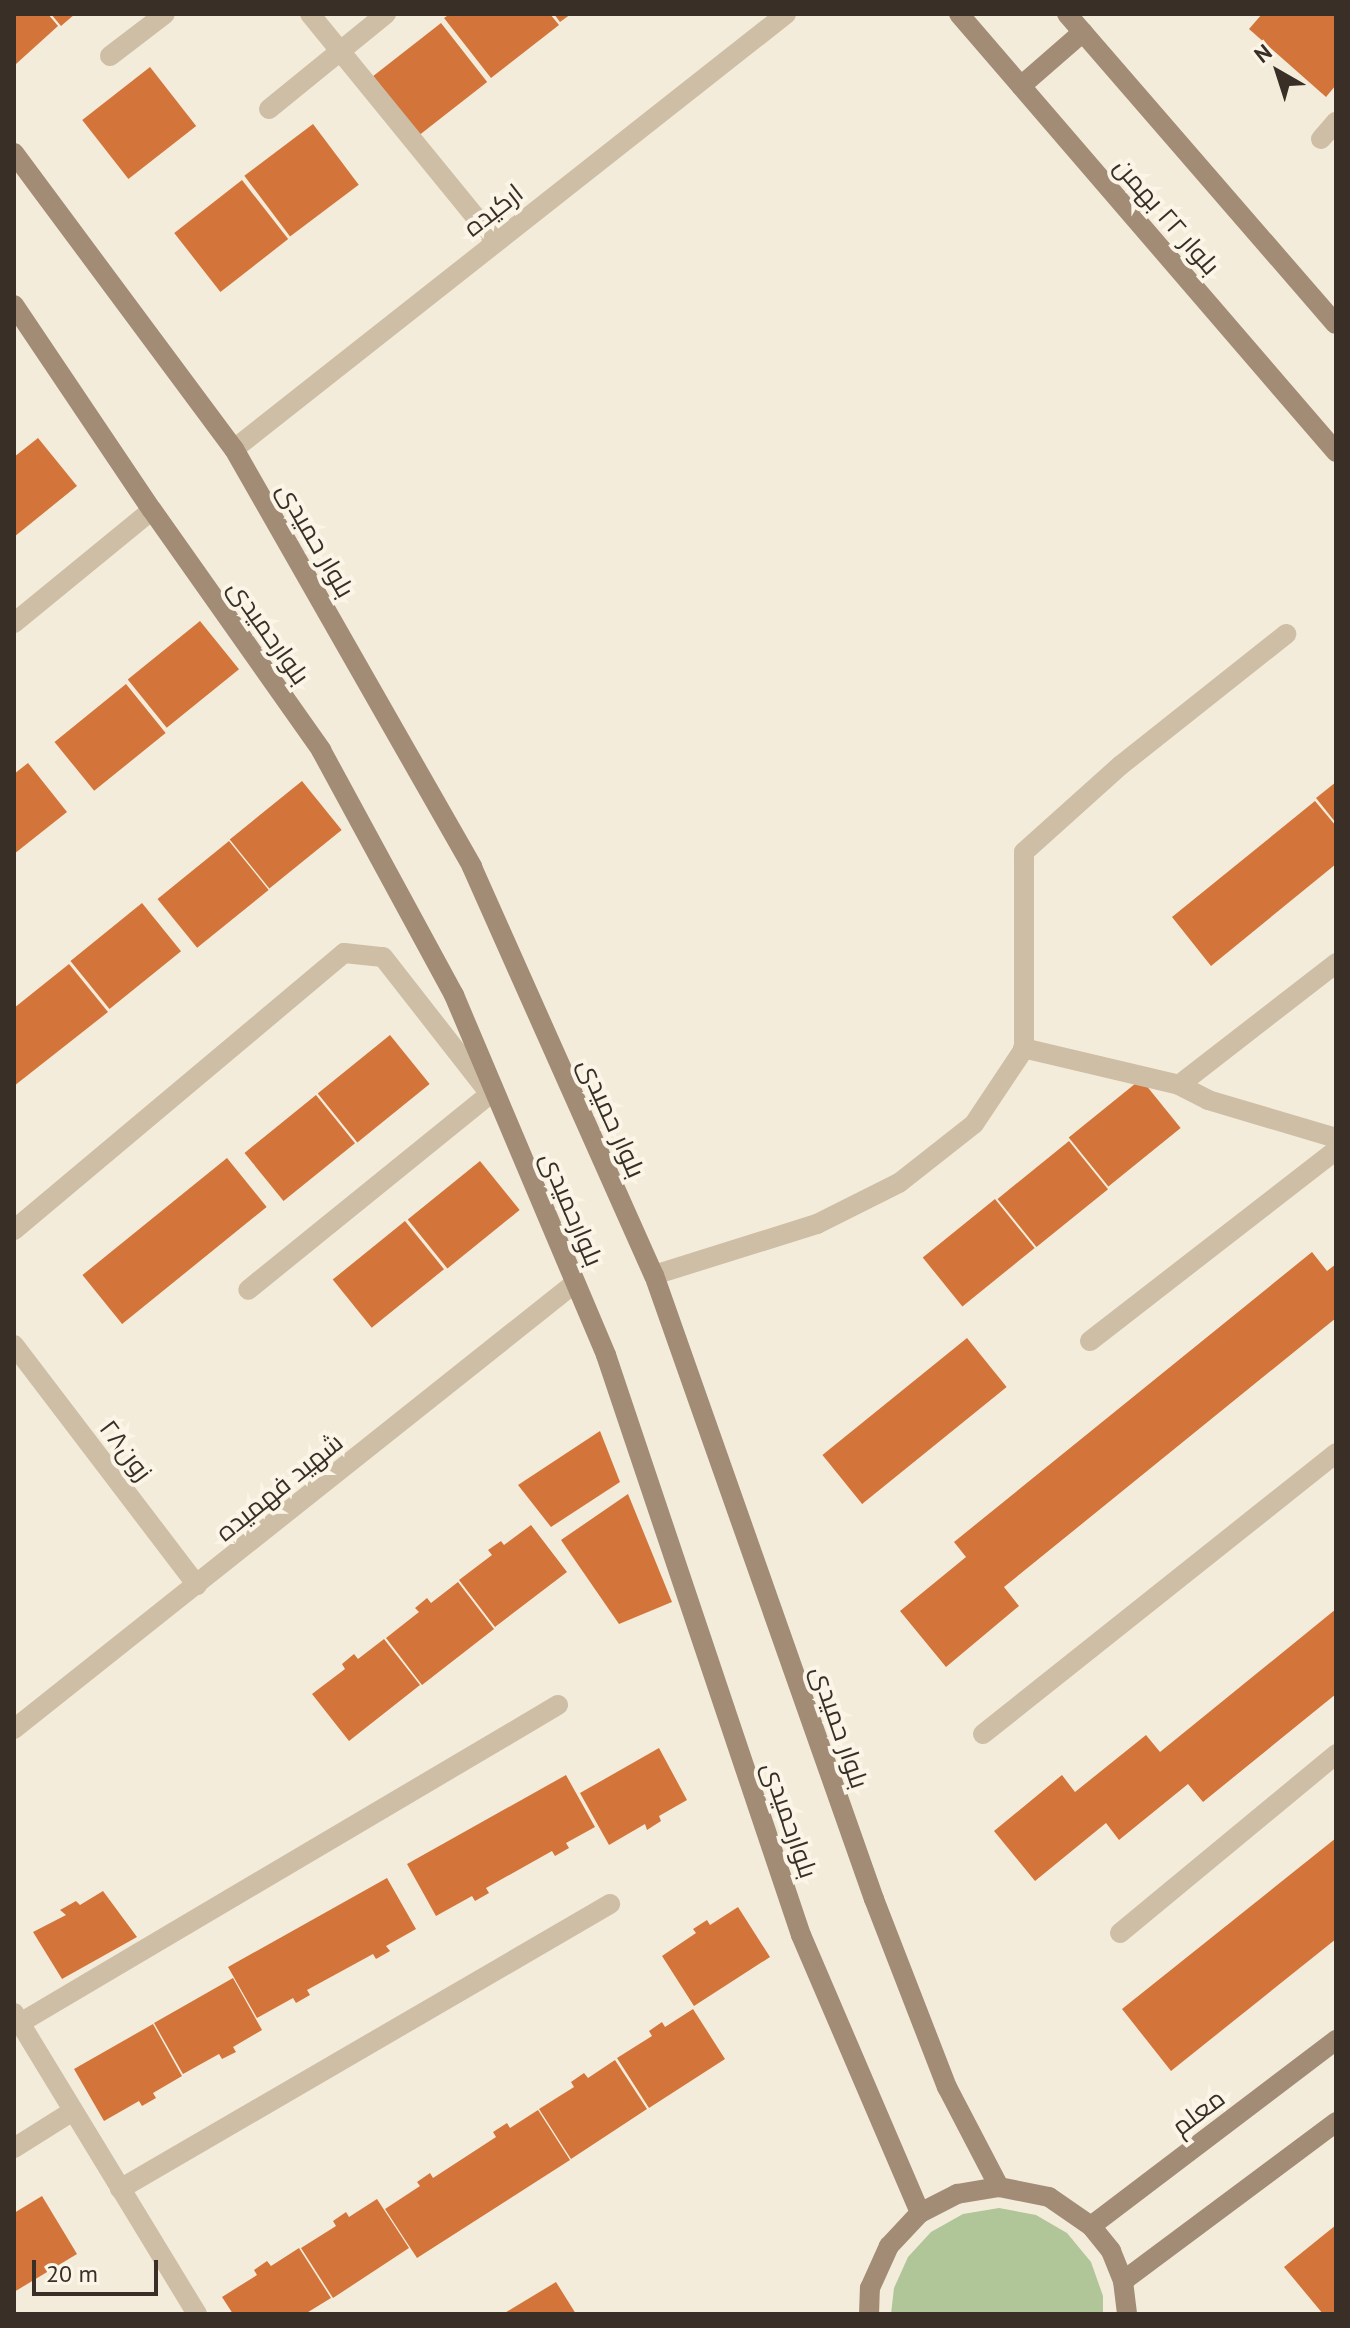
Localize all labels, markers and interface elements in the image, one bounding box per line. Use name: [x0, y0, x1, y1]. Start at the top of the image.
north arrow: [1238, 32, 1318, 112]
text: N: [1248, 38, 1277, 69]
street label: بلوار ۲۲ بهمن: [1108, 151, 1226, 281]
street label: ارکیده: [457, 177, 529, 243]
street label: بلوار حمیدی: [271, 477, 361, 603]
street label: بلوارحمیدی: [222, 574, 316, 690]
street label: بلوار حمیدی: [572, 1053, 652, 1183]
street label: بلوارحمیدی: [534, 1147, 610, 1271]
street label: زون۲۸: [93, 1413, 159, 1487]
street label: شهید فهمیده: [209, 1426, 349, 1548]
street label: بلوار حمیدی: [804, 1662, 876, 1792]
street label: بلوارحمیدی: [756, 1758, 824, 1882]
street label: معلم: [1165, 2082, 1231, 2142]
scale bar: [36, 2244, 162, 2294]
text: 20 m: [46, 2258, 98, 2289]

